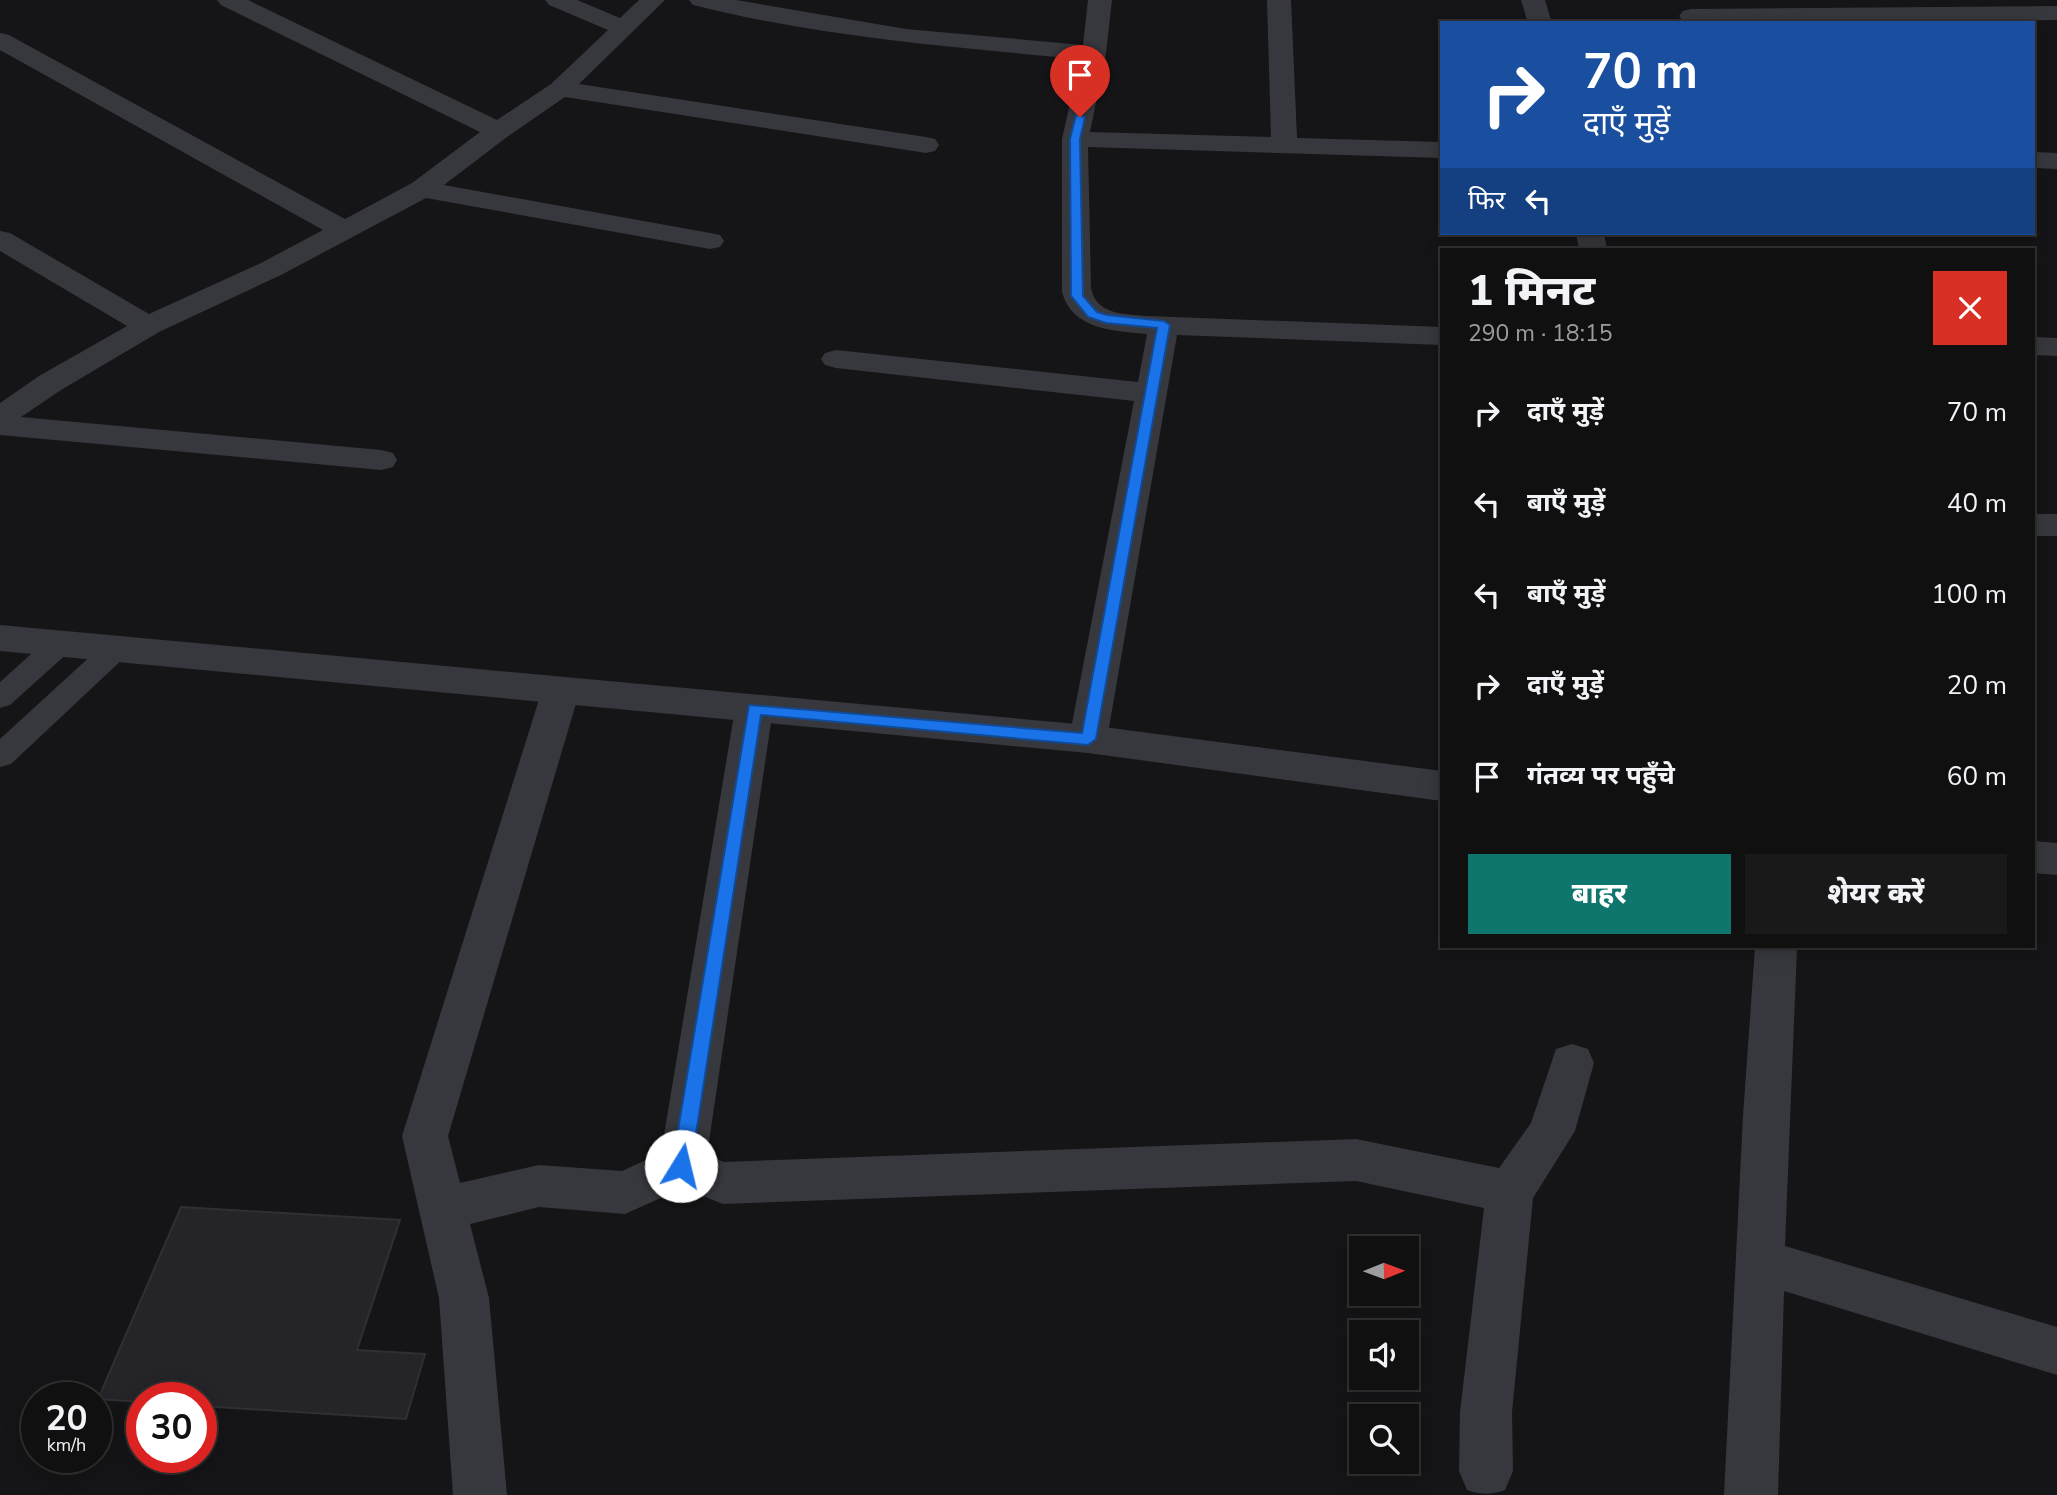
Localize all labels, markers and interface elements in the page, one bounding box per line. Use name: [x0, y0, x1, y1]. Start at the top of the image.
text: 70 m: [1583, 38, 1698, 105]
pin: [1050, 45, 1110, 117]
icon: right: [1468, 49, 1559, 140]
icon: arrive: [1061, 56, 1099, 94]
text: दाएँ मुड़ें: [1583, 102, 1670, 145]
icon: left: [1519, 182, 1557, 220]
text: फिर: [1468, 183, 1505, 218]
text: 1 मिनट: [1468, 263, 1595, 320]
button: close: [1933, 271, 2007, 345]
text: 290 m · 18:15: [1468, 318, 1613, 349]
icon: right: [1468, 394, 1506, 432]
text: दाएँ मुड़ें: [1527, 394, 1604, 429]
text: 70 m: [1947, 395, 2007, 430]
icon: left: [1468, 485, 1506, 523]
text: बाएँ मुड़ें: [1527, 485, 1605, 520]
text: 40 m: [1947, 486, 2007, 521]
icon: left: [1468, 576, 1506, 614]
text: बाएँ मुड़ें: [1527, 576, 1605, 611]
text: 100 m: [1931, 577, 2007, 612]
icon: right: [1468, 667, 1506, 705]
text: दाएँ मुड़ें: [1527, 667, 1604, 702]
text: 20 m: [1947, 668, 2007, 703]
icon: arrive: [1468, 758, 1506, 796]
text: गंतव्य पर पहुँचे: [1527, 758, 1675, 793]
text: 60 m: [1947, 759, 2007, 794]
button: बाहर: [1468, 854, 1731, 934]
button: शेयर करें: [1745, 854, 2007, 934]
position arrow: [644, 1129, 718, 1203]
north arrow: [1349, 1236, 1419, 1306]
map controls: [1349, 1236, 1419, 1474]
button: sound: [1349, 1320, 1419, 1390]
speed limit sign: 30: [126, 1382, 217, 1473]
text: 20: [45, 1395, 88, 1442]
button: search: [1349, 1404, 1419, 1474]
text: km/h: [47, 1433, 86, 1457]

